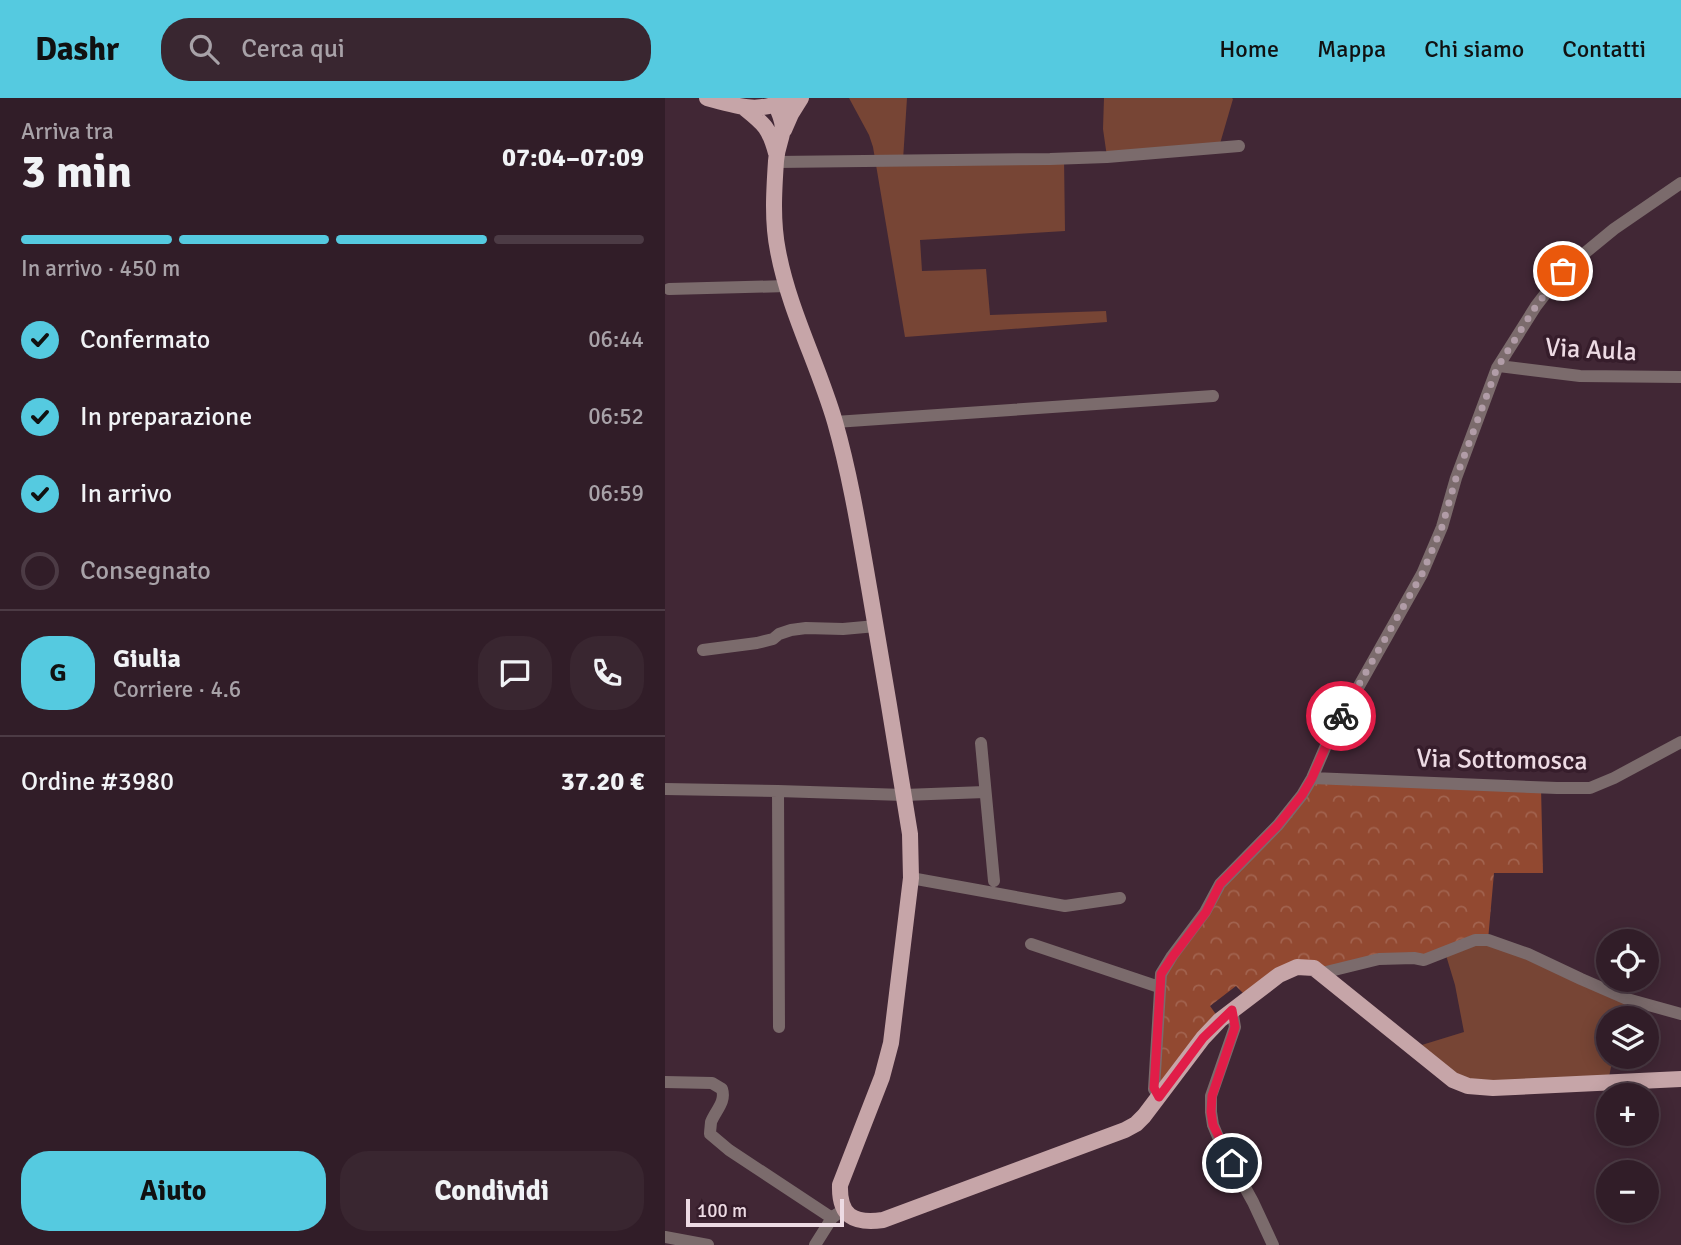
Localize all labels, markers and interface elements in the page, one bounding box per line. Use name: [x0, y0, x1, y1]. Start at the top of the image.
search box: [161, 18, 651, 81]
text: Dashr: [35, 29, 119, 70]
icon: search: [185, 30, 223, 68]
text: Cerca qui: [241, 33, 345, 65]
text: Home: [1219, 34, 1279, 64]
text: Mappa: [1317, 34, 1386, 64]
text: Chi siamo: [1424, 34, 1524, 64]
text: Contatti: [1562, 34, 1646, 64]
text: Arriva tra: [21, 117, 114, 146]
text: 07:04–07:09: [502, 142, 644, 174]
text: 3 min: [21, 144, 132, 200]
pin: [1533, 241, 1593, 301]
icon: bag: [1544, 252, 1582, 290]
text: In arrivo · 450 m: [21, 254, 180, 283]
icon: check: [21, 321, 59, 359]
text: Confermato: [80, 324, 210, 356]
text: 06:44: [588, 325, 644, 354]
street label: Via Aula: [1544, 332, 1638, 368]
icon: check: [21, 398, 59, 436]
text: In preparazione: [80, 401, 252, 433]
text: 06:52: [588, 402, 644, 431]
icon: check: [21, 475, 59, 513]
text: In arrivo: [80, 478, 172, 510]
text: 06:59: [588, 479, 644, 508]
text: Consegnato: [80, 555, 211, 587]
button: chat: [478, 636, 552, 710]
button: phone: [570, 636, 644, 710]
text: Giulia: [113, 643, 181, 675]
text: G: [49, 657, 67, 689]
text: Corriere · 4.6: [113, 675, 241, 704]
courier: [1306, 681, 1376, 751]
icon: bike: [1322, 697, 1360, 735]
street label: Via Sottomosca: [1416, 743, 1588, 777]
text: Ordine #3980: [21, 766, 174, 798]
text: 37.20 €: [561, 766, 644, 798]
map controls: [1596, 929, 1659, 1223]
button: locate: [1596, 929, 1659, 992]
button: layers: [1596, 1006, 1659, 1069]
button: +: [1596, 1083, 1659, 1146]
pin: [1202, 1133, 1262, 1193]
icon: home: [1213, 1144, 1251, 1182]
button: Aiuto: [21, 1151, 326, 1231]
button: Condividi: [340, 1151, 644, 1231]
button: −: [1596, 1160, 1659, 1223]
scale bar: [686, 1196, 843, 1228]
text: 100 m: [697, 1199, 747, 1223]

